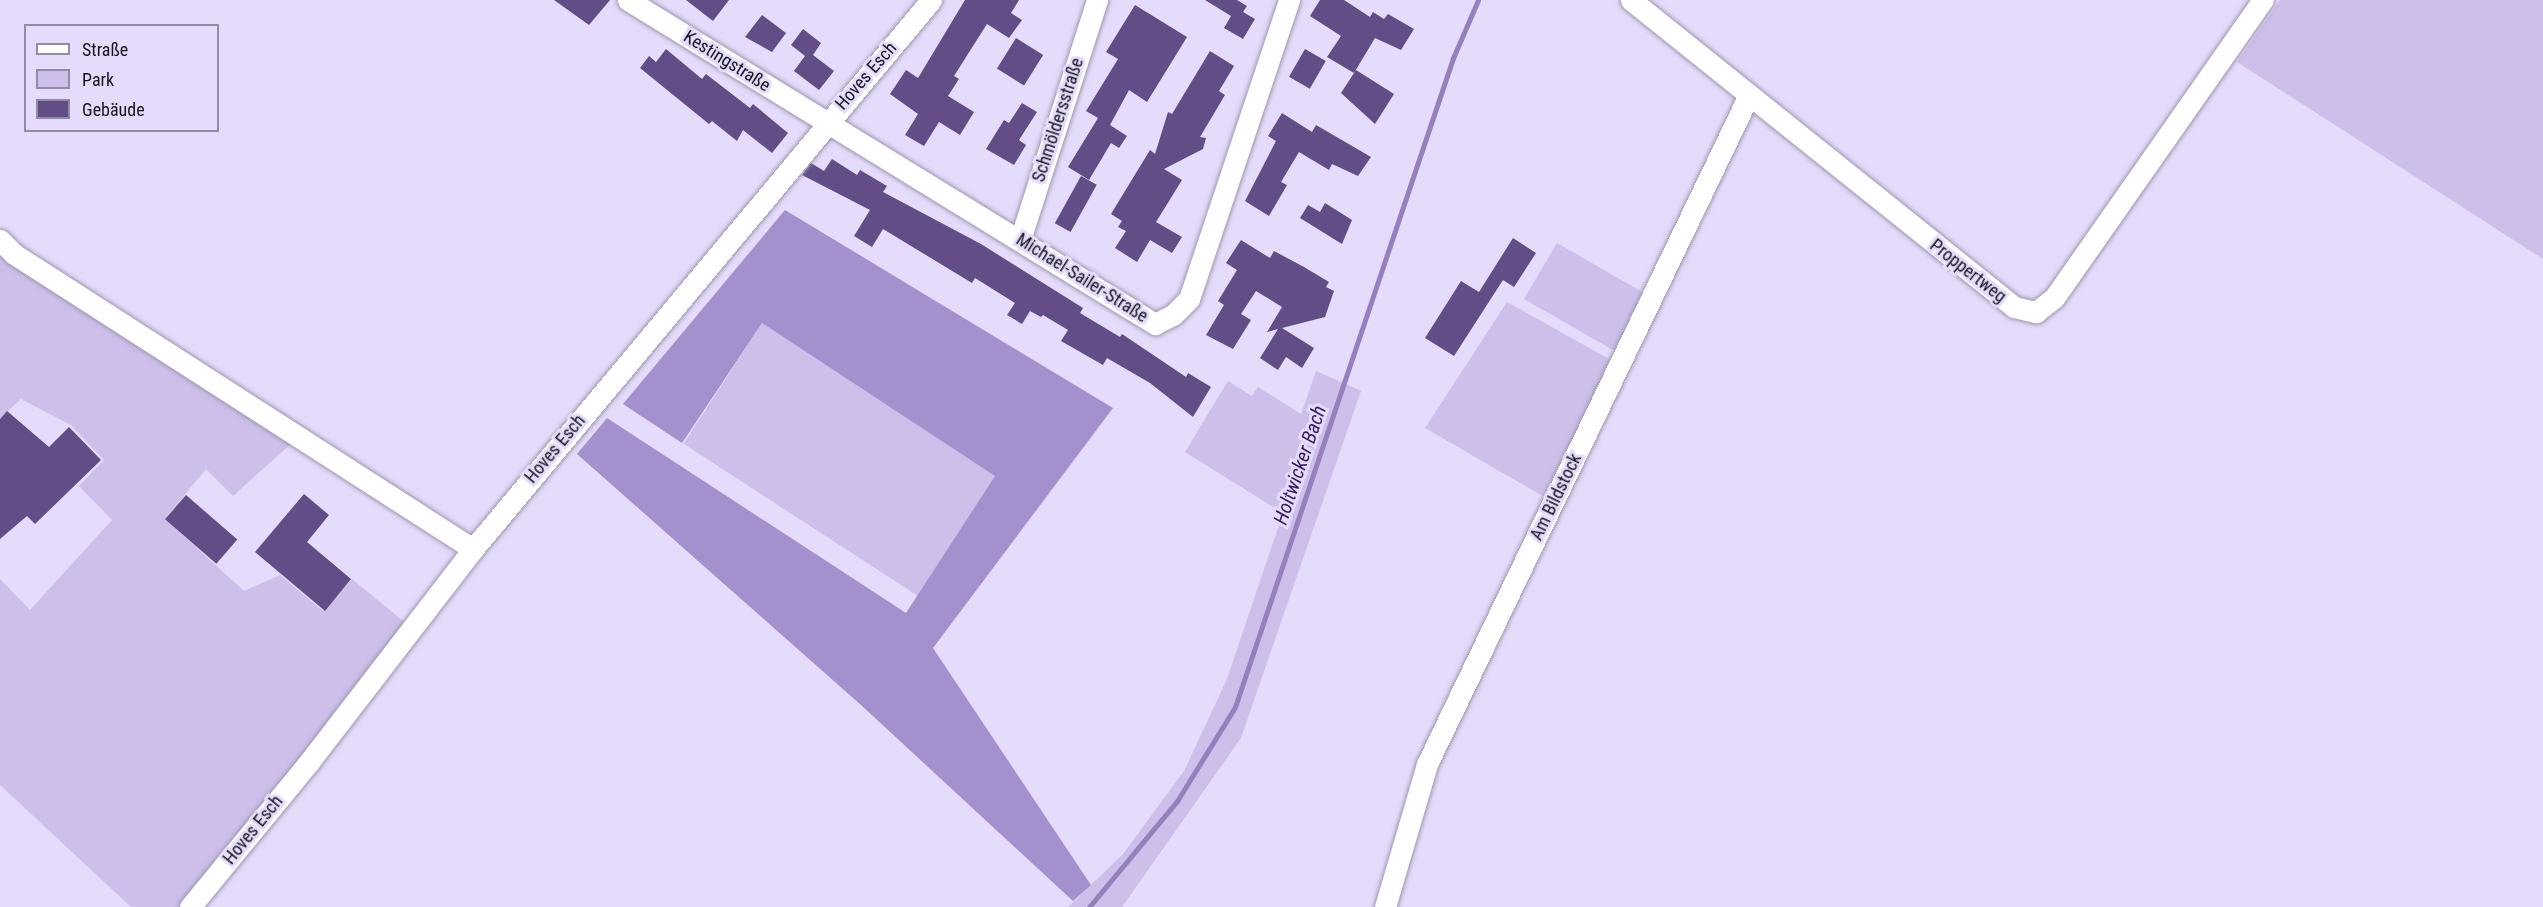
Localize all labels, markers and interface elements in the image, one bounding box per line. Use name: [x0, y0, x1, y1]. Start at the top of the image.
legend: [24, 24, 219, 132]
street label: Kestingstraße: [680, 26, 774, 96]
street label: Hoves Esch: [831, 38, 901, 114]
text: Straße: [82, 39, 128, 60]
street label: Schmöldersstraße: [1028, 55, 1088, 185]
text: Park: [82, 69, 114, 90]
text: Gebäude: [82, 99, 145, 120]
street label: Michael-Sailer-Straße: [1012, 229, 1152, 327]
street label: Proppertweg: [1926, 235, 2010, 307]
water label: Holtwicker Bach: [1268, 402, 1332, 528]
street label: Hoves Esch: [520, 410, 590, 488]
street label: Am Bildstock: [1526, 450, 1586, 544]
street label: Hoves Esch: [219, 791, 287, 869]

